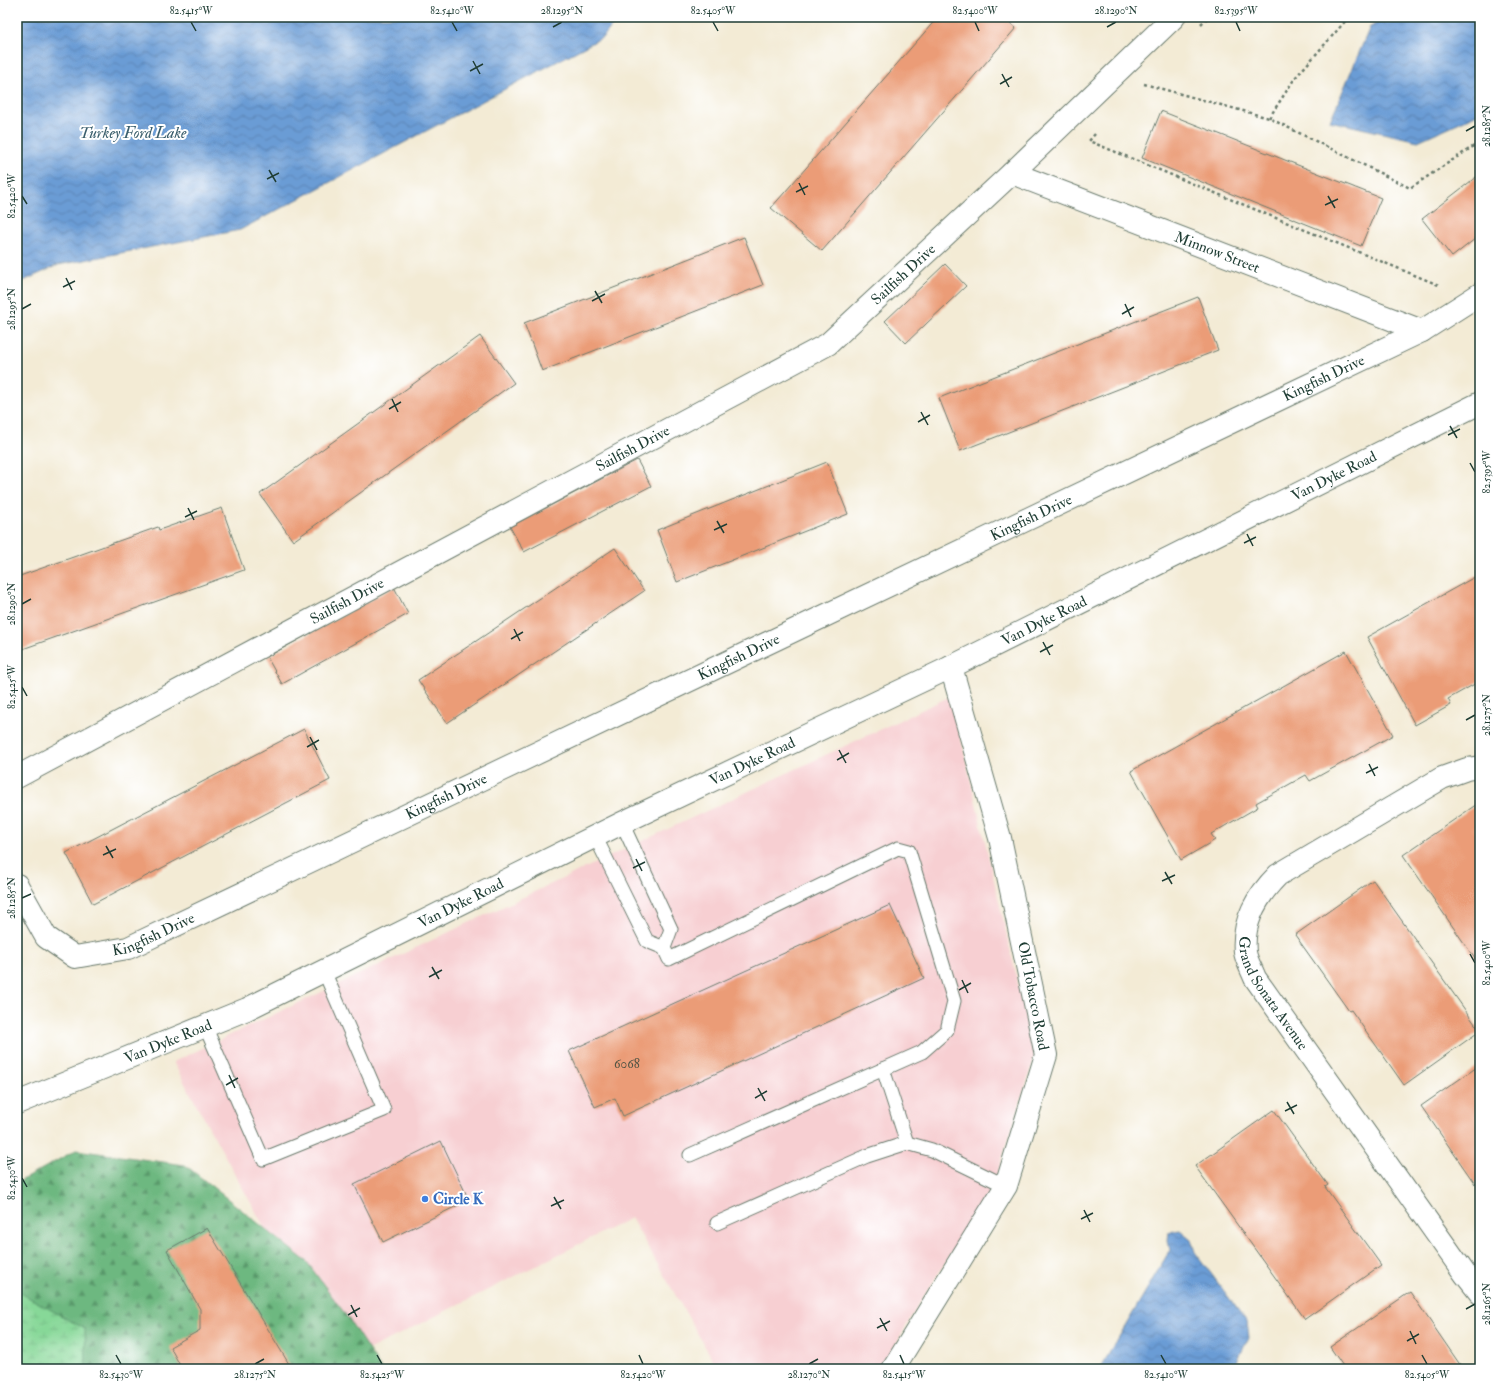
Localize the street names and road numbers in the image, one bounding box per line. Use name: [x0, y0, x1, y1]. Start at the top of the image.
street label: Minnow Street: [1172, 227, 1263, 277]
street label: Sailfish Drive: [867, 240, 939, 309]
street label: Kingfish Drive: [1280, 350, 1368, 406]
street label: Sailfish Drive: [592, 421, 673, 476]
street label: Van Dyke Road: [1288, 446, 1380, 505]
street label: Kingfish Drive: [987, 490, 1075, 545]
street label: Sailfish Drive: [307, 573, 387, 628]
street label: Van Dyke Road: [998, 591, 1090, 650]
street label: Kingfish Drive: [695, 629, 783, 684]
street label: Van Dyke Road: [706, 733, 799, 790]
street label: Kingfish Drive: [402, 769, 490, 824]
street label: Van Dyke Road: [415, 874, 507, 932]
street label: Kingfish Drive: [111, 908, 198, 960]
street label: Grand Sonata Avenue: [1235, 936, 1313, 1054]
street label: Old Tobacco Road: [1013, 940, 1053, 1052]
street label: Van Dyke Road: [121, 1015, 215, 1068]

